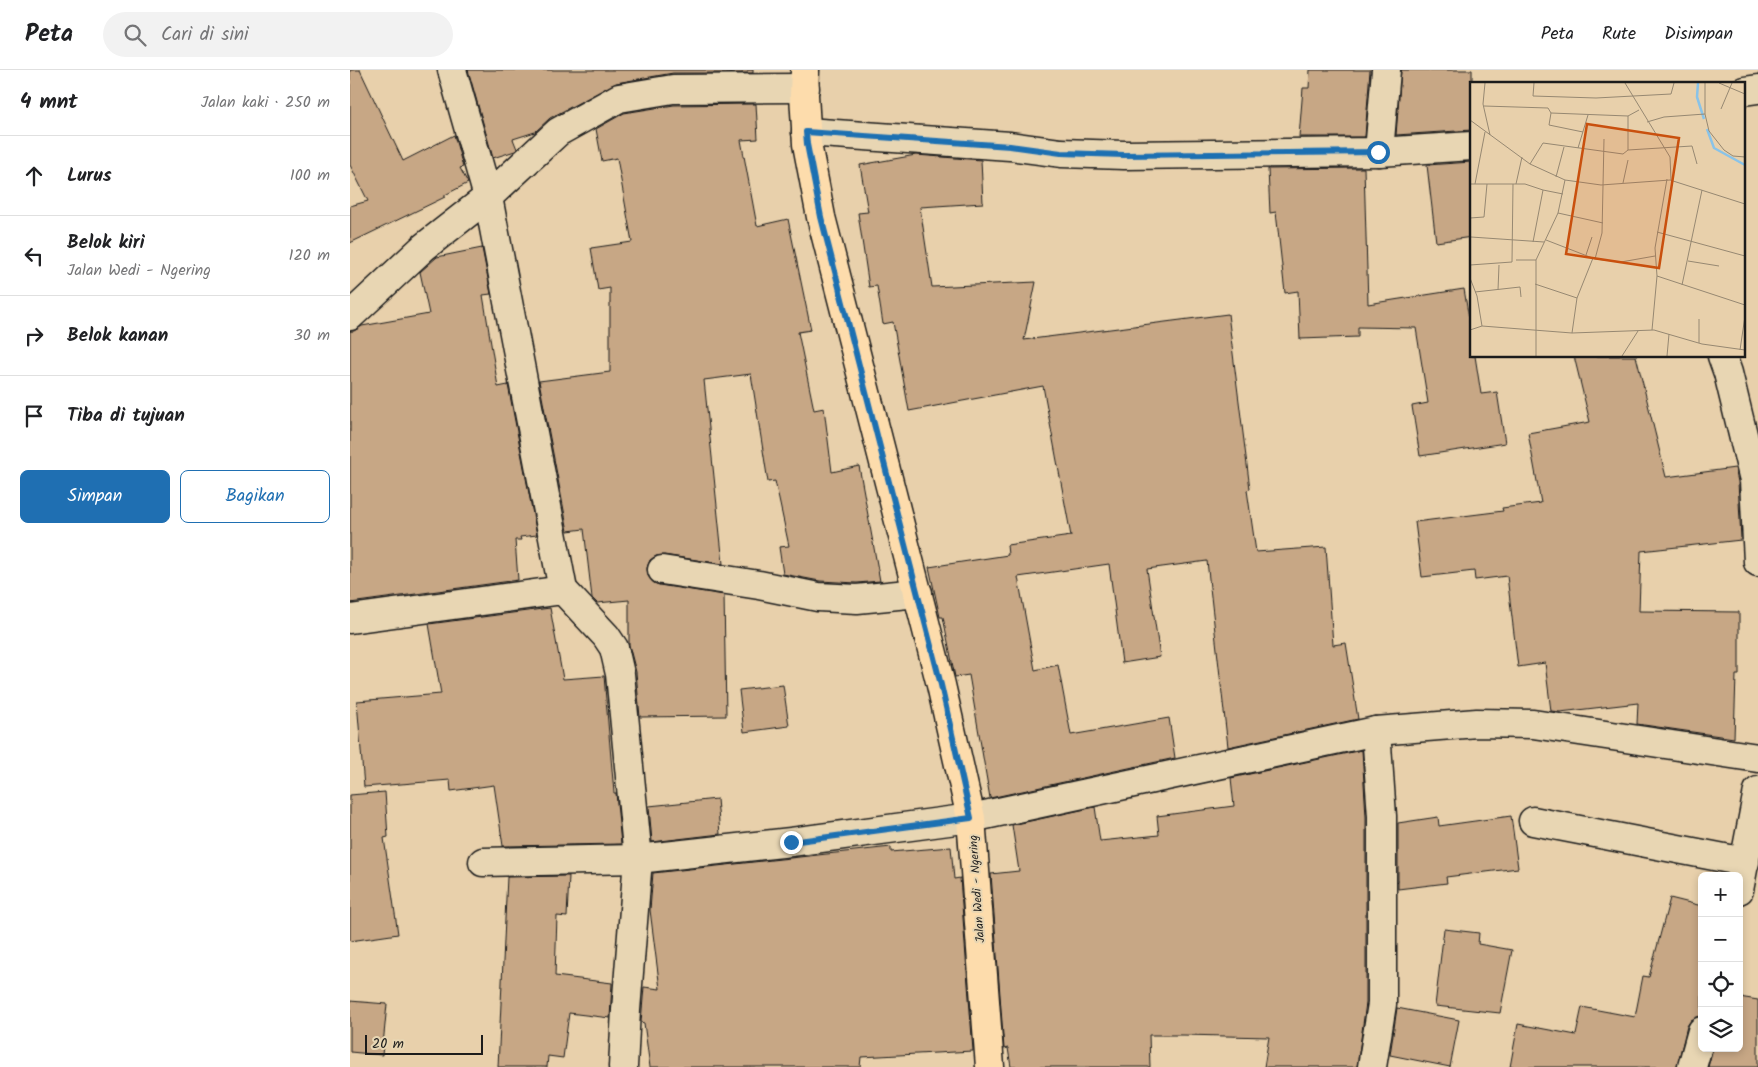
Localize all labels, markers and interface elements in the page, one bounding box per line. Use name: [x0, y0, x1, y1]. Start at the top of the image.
search box: [103, 12, 453, 57]
text: Peta: [25, 15, 73, 54]
text: Cari di sini: [161, 20, 249, 50]
text: Peta: [1541, 20, 1574, 49]
text: Rute: [1602, 20, 1636, 49]
text: Disimpan: [1664, 20, 1733, 49]
icon: search: [121, 21, 149, 49]
inset map: [1470, 82, 1746, 358]
text: 4 mnt: [20, 86, 78, 119]
text: Jalan kaki · 250 m: [201, 90, 330, 115]
route start: [1367, 141, 1390, 164]
text: Lurus: [67, 161, 112, 191]
icon: ahead: [20, 162, 48, 190]
text: 100 m: [290, 163, 330, 188]
text: Belok kiri: [67, 228, 145, 258]
icon: left: [20, 242, 48, 270]
text: 120 m: [289, 243, 330, 268]
text: Jalan Wedi - Ngering: [67, 258, 211, 283]
text: Belok kanan: [67, 321, 168, 351]
icon: right: [20, 322, 48, 350]
text: 30 m: [294, 323, 330, 348]
text: Tiba di tujuan: [67, 401, 185, 431]
icon: arrive: [20, 402, 48, 430]
button: Simpan: [20, 470, 170, 523]
button: Bagikan: [180, 470, 330, 523]
route end: [780, 831, 803, 854]
street label: Jalan Wedi - Ngering: [964, 834, 990, 943]
map controls: [1698, 872, 1743, 1052]
button: +: [1698, 872, 1743, 917]
button: −: [1698, 917, 1743, 962]
button: locate: [1698, 962, 1743, 1007]
button: layers: [1698, 1007, 1743, 1052]
scale bar: [365, 1032, 482, 1055]
text: 20 m: [372, 1033, 404, 1055]

